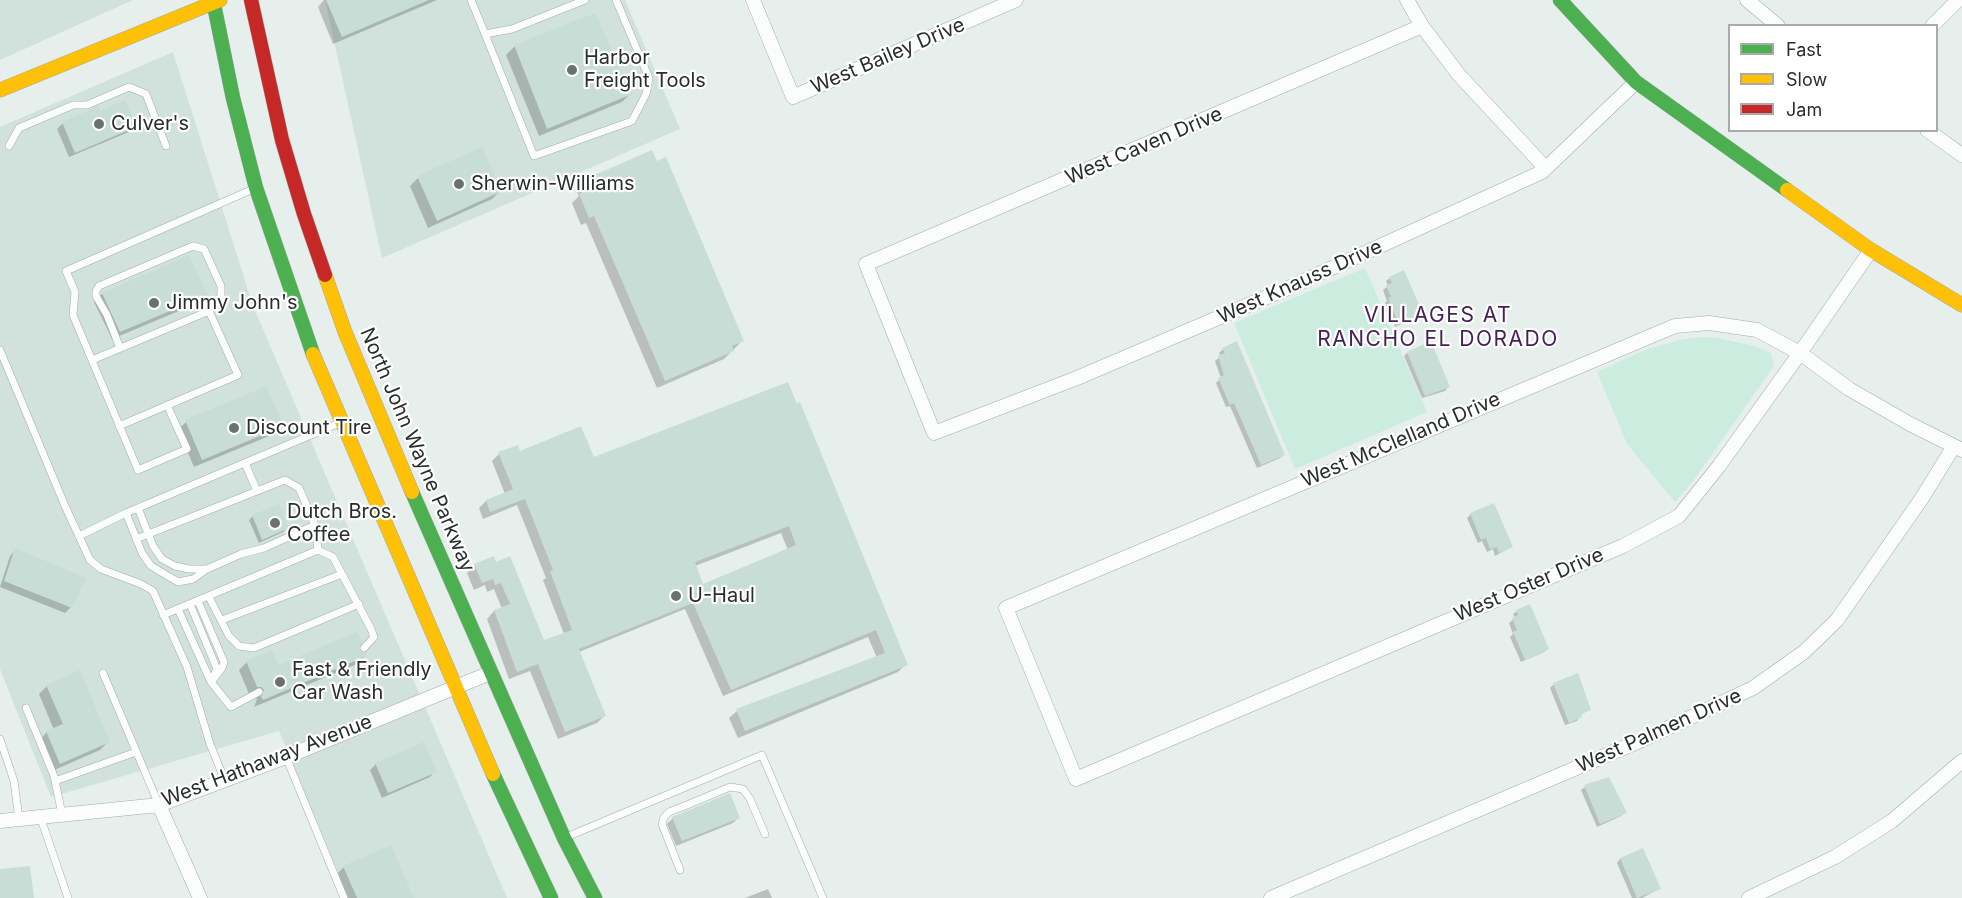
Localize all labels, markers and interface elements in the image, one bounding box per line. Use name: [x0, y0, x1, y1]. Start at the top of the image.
street label: West Bailey Drive: [807, 13, 969, 99]
legend: [1728, 24, 1938, 132]
text: Fast: [1786, 39, 1822, 60]
place label: Harbor Freight Tools: [584, 46, 706, 93]
marker: Harbor Freight Tools: [565, 63, 579, 77]
text: Slow: [1786, 69, 1827, 90]
text: Jam: [1786, 99, 1822, 120]
street label: West Caven Drive: [1062, 102, 1226, 190]
place label: Culver's: [111, 112, 189, 136]
marker: Culver's: [92, 117, 106, 131]
place label: Sherwin-Williams: [471, 172, 635, 196]
marker: Sherwin-Williams: [452, 177, 466, 191]
street label: West Knauss Drive: [1214, 235, 1386, 329]
place label: Jimmy John's: [166, 291, 297, 315]
marker: Jimmy John's: [147, 296, 161, 310]
district label: VILLAGES AT RANCHO EL DORADO: [1317, 303, 1559, 353]
street label: North John Wayne Parkway: [355, 324, 479, 576]
street label: West McClelland Drive: [1298, 387, 1504, 493]
place label: Discount Tire: [246, 416, 372, 440]
marker: Discount Tire: [227, 421, 241, 435]
place label: Dutch Bros. Coffee: [287, 500, 397, 547]
marker: Dutch Bros. Coffee: [268, 516, 282, 530]
street label: West Oster Drive: [1451, 543, 1607, 627]
place label: U-Haul: [688, 584, 755, 608]
marker: U-Haul: [669, 589, 683, 603]
place label: Fast & Friendly Car Wash: [292, 658, 432, 705]
marker: Fast & Friendly Car Wash: [273, 675, 287, 689]
street label: West Palmen Drive: [1573, 684, 1745, 778]
street label: West Hathaway Avenue: [159, 710, 375, 812]

